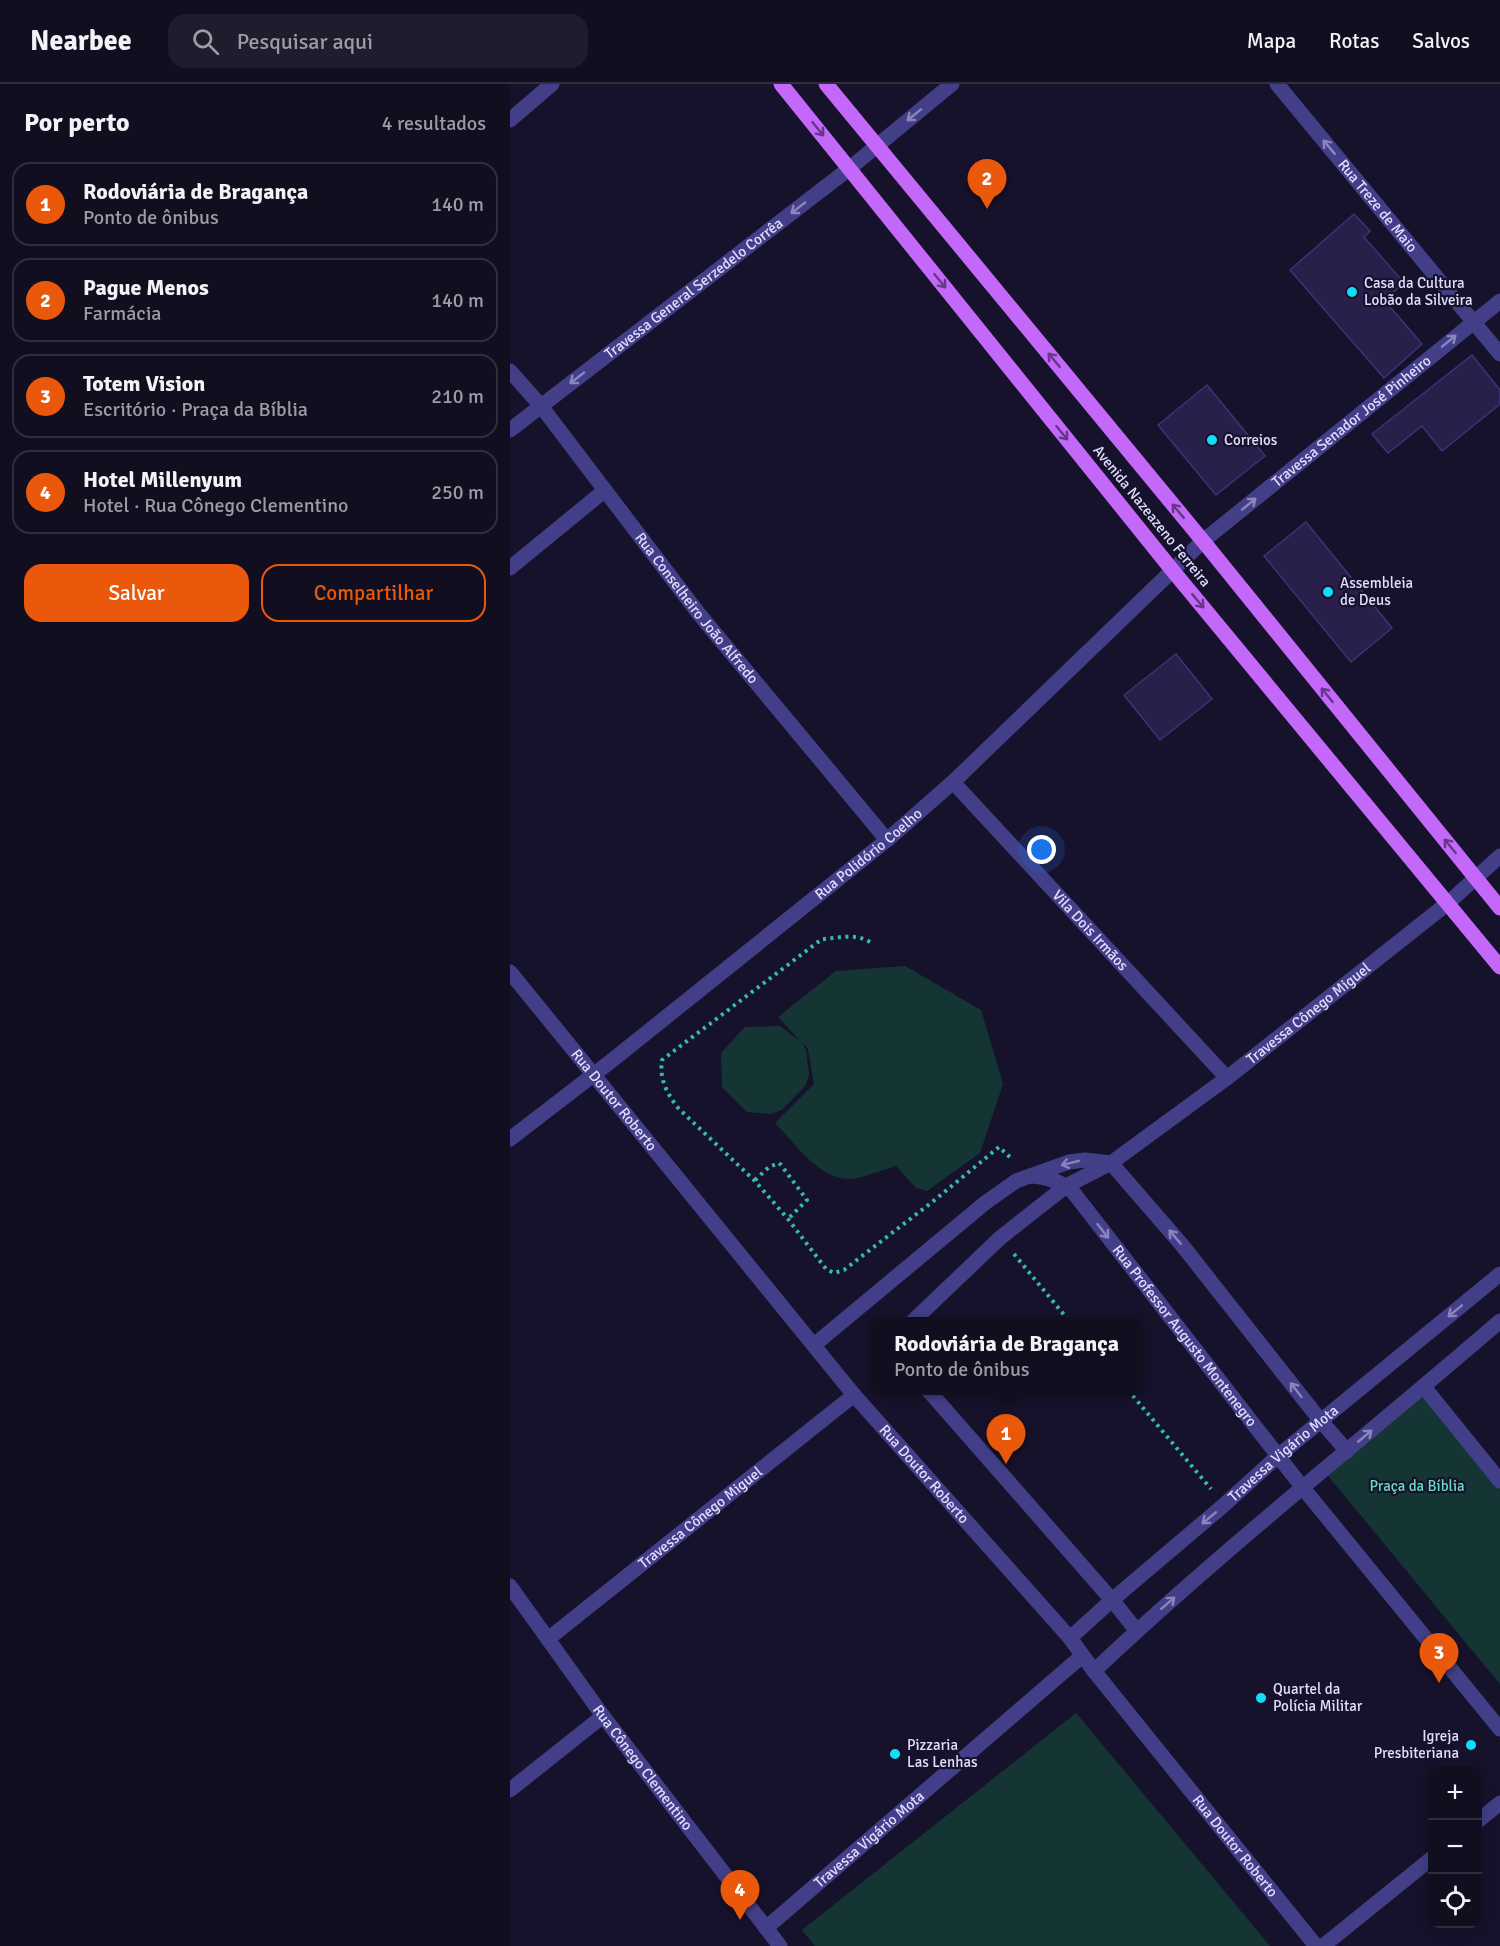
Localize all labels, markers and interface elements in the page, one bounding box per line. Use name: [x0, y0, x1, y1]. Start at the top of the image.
search box: [168, 14, 588, 68]
text: Nearbee: [30, 24, 132, 58]
icon: search: [189, 25, 222, 58]
text: Pesquisar aqui: [237, 28, 373, 55]
text: Mapa: [1247, 28, 1296, 54]
text: Rotas: [1329, 28, 1379, 54]
text: Salvos: [1412, 28, 1470, 54]
text: Por perto: [24, 107, 130, 139]
one-way arrow: [906, 108, 922, 121]
text: 4 resultados: [382, 111, 486, 136]
one-way arrow: [811, 121, 824, 137]
one-way arrow: [1323, 139, 1336, 155]
street label: Rua Treze de Maio: [1334, 156, 1421, 256]
pin: 2: [968, 160, 1006, 209]
text: Rodoviária de Bragança: [83, 178, 308, 205]
text: 1: [40, 192, 51, 217]
text: 140 m: [431, 192, 484, 217]
one-way arrow: [790, 202, 806, 215]
text: Ponto de ônibus: [83, 205, 219, 230]
street label: Travessa General Serzedelo Corrêa: [601, 214, 787, 363]
one-way arrow: [934, 273, 947, 289]
text: Pague Menos: [83, 274, 209, 301]
place label: Casa da Cultura Lobão da Silveira: [1364, 274, 1473, 309]
marker: Casa da Cultura Lobão da Silveira: [1345, 285, 1359, 299]
text: 2: [40, 288, 51, 313]
text: 140 m: [431, 288, 484, 313]
text: Farmácia: [83, 301, 161, 326]
one-way arrow: [1441, 335, 1457, 348]
street label: Travessa Senador José Pinheiro: [1268, 351, 1435, 491]
one-way arrow: [1047, 352, 1060, 368]
text: Totem Vision: [83, 370, 205, 397]
one-way arrow: [569, 372, 585, 385]
text: 3: [40, 384, 51, 409]
text: 210 m: [431, 384, 484, 409]
text: Escritório · Praça da Bíblia: [83, 397, 308, 422]
one-way arrow: [1056, 425, 1069, 441]
place label: Correios: [1224, 431, 1278, 449]
marker: Correios: [1205, 433, 1219, 447]
street label: Avenida Nazeazeno Ferreira: [1089, 442, 1215, 590]
text: Hotel Millenyum: [83, 466, 242, 493]
text: 4: [40, 480, 51, 505]
text: 250 m: [431, 480, 484, 505]
text: Hotel · Rua Cônego Clementino: [83, 493, 348, 518]
one-way arrow: [1241, 498, 1257, 511]
one-way arrow: [1171, 504, 1185, 519]
street label: Rua Conselheiro João Alfredo: [631, 529, 762, 688]
button: Salvar: [24, 564, 249, 622]
button: Compartilhar: [261, 564, 486, 622]
place label: Assembleia de Deus: [1340, 574, 1413, 609]
marker: Assembleia de Deus: [1321, 585, 1335, 599]
one-way arrow: [1191, 593, 1205, 608]
one-way arrow: [1321, 687, 1334, 703]
street label: Rua Polidório Coelho: [811, 804, 926, 903]
your location: [1027, 835, 1056, 864]
one-way arrow: [1443, 839, 1456, 855]
street label: Vila Dois Irmãos: [1048, 886, 1132, 975]
street label: Travessa Cônego Miguel: [1243, 959, 1374, 1068]
street label: Rua Doutor Roberto: [567, 1045, 661, 1155]
one-way arrow: [1061, 1157, 1080, 1169]
one-way arrow: [1096, 1222, 1109, 1238]
one-way arrow: [1168, 1230, 1182, 1245]
street label: Rua Professor Augusto Montenegro: [1109, 1242, 1261, 1430]
one-way arrow: [1447, 1304, 1463, 1317]
popup: [870, 1317, 1143, 1395]
text: Rodoviária de Bragança: [894, 1330, 1119, 1357]
text: Ponto de ônibus: [894, 1357, 1030, 1382]
one-way arrow: [1289, 1382, 1302, 1398]
street label: Travessa Vigário Mota: [1224, 1401, 1342, 1506]
pin: 1: [986, 1414, 1026, 1464]
street label: Rua Doutor Roberto: [876, 1421, 973, 1527]
one-way arrow: [1357, 1429, 1372, 1443]
street label: Travessa Cônego Miguel: [635, 1463, 766, 1572]
park label: Praça da Bíblia: [1369, 1477, 1465, 1495]
one-way arrow: [1202, 1511, 1217, 1525]
one-way arrow: [1160, 1596, 1175, 1610]
pin: 3: [1420, 1634, 1458, 1683]
place label: Quartel da Polícia Militar: [1273, 1680, 1363, 1715]
marker: Quartel da Polícia Militar: [1254, 1691, 1268, 1705]
street label: Rua Cônego Clementino: [589, 1701, 697, 1834]
place label: Igreja Presbiteriana: [1374, 1727, 1459, 1762]
place label: Pizzaria Las Lenhas: [907, 1736, 978, 1771]
marker: Igreja Presbiteriana: [1464, 1738, 1478, 1752]
marker: Pizzaria Las Lenhas: [888, 1747, 902, 1761]
map controls: [1428, 1766, 1482, 1928]
button: +: [1428, 1766, 1482, 1820]
street label: Travessa Vigário Mota: [810, 1787, 928, 1892]
street label: Rua Doutor Roberto: [1189, 1791, 1282, 1901]
button: −: [1428, 1820, 1482, 1874]
pin: 4: [720, 1870, 760, 1920]
button: locate: [1428, 1874, 1482, 1928]

